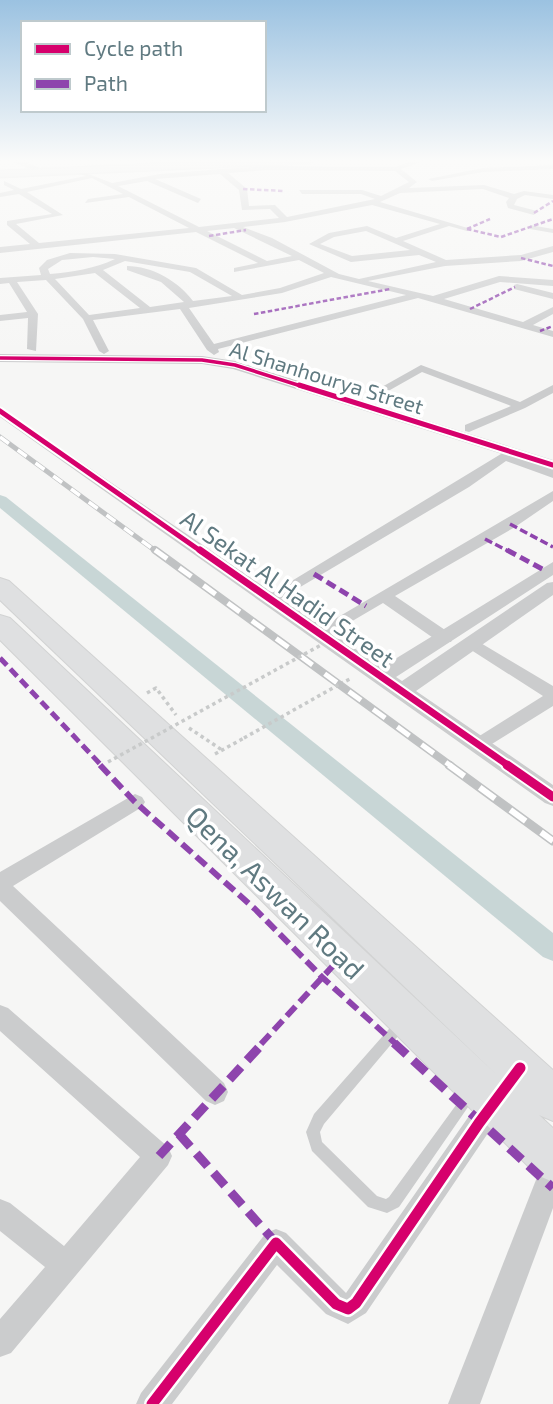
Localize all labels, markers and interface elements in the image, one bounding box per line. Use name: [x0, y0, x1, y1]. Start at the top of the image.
legend: [21, 21, 266, 112]
text: Cycle path: [84, 35, 183, 60]
text: Path: [84, 70, 128, 95]
street label: Al Shanhourya Street: [227, 336, 427, 418]
street label: Al Sekat Al Hadid Street: [176, 503, 400, 673]
street label: Qena, Aswan Road: [180, 798, 372, 986]

